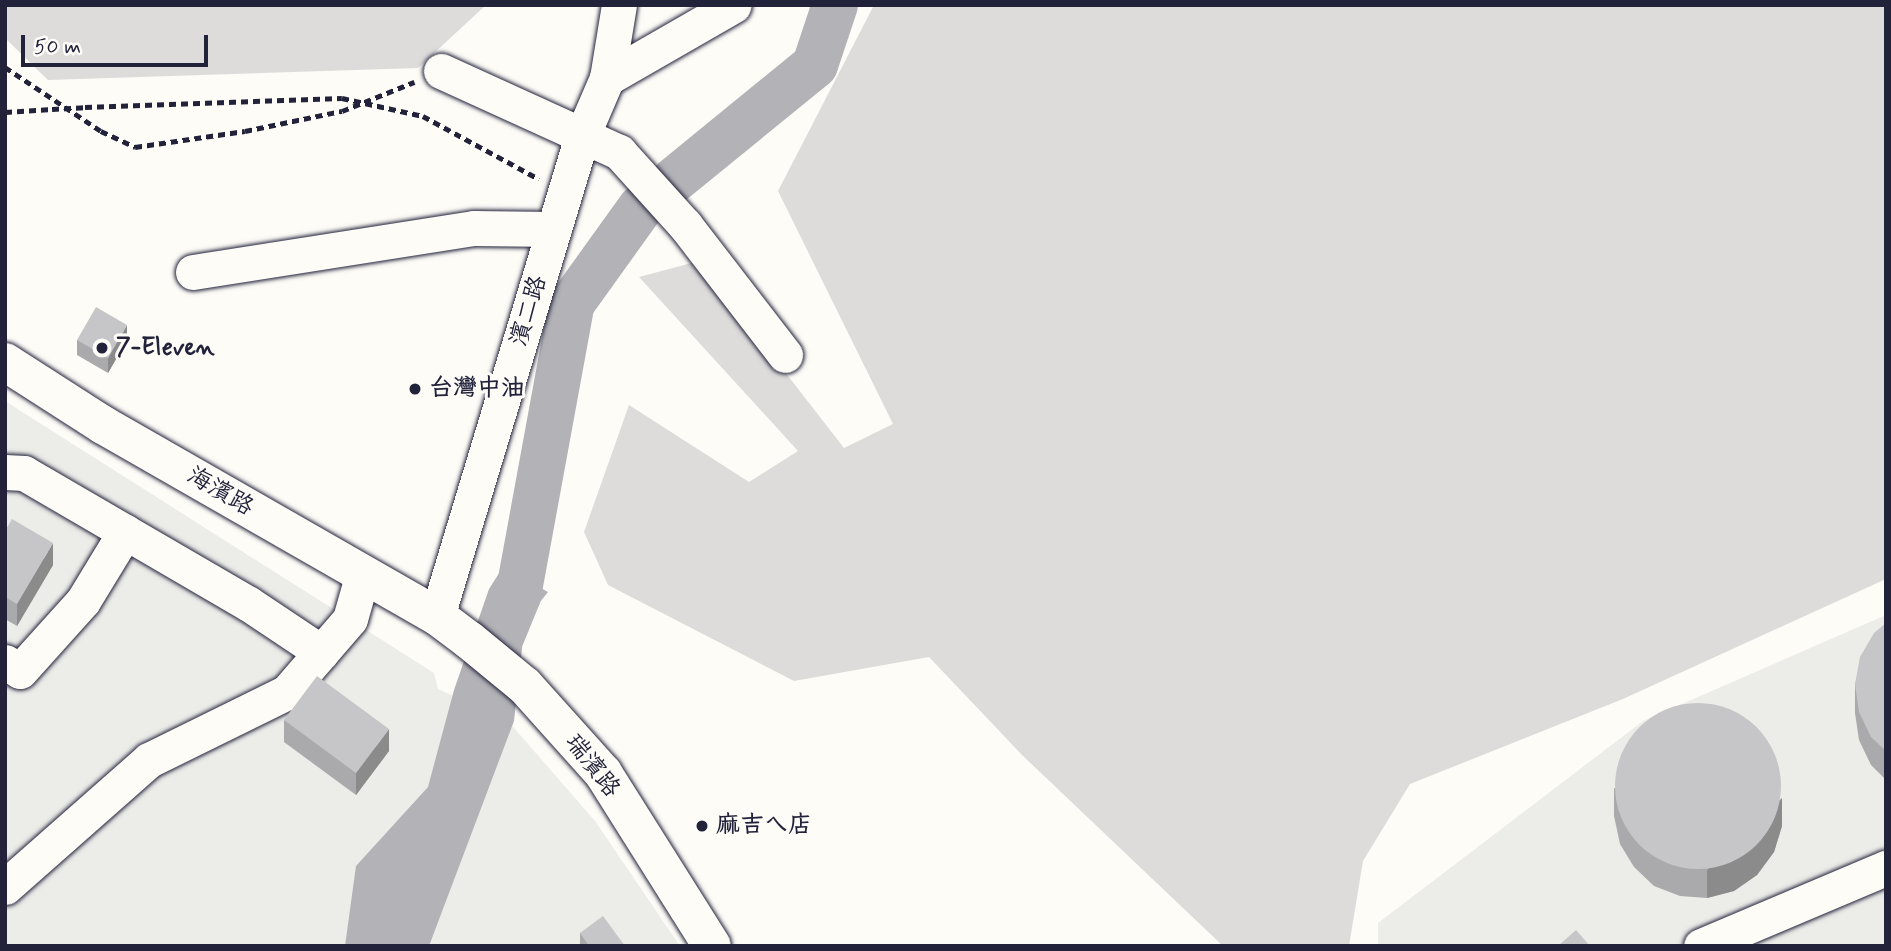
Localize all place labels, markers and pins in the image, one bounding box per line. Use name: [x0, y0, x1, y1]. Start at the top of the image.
place label: 7-Eleven: [116, 334, 215, 362]
marker: 7-Eleven: [94, 340, 110, 356]
place label: 台灣中油: [429, 375, 525, 403]
marker: 台灣中油: [407, 381, 423, 397]
place label: 麻吉ㄟ店: [716, 812, 812, 840]
marker: 麻吉ㄟ店: [694, 818, 710, 834]

